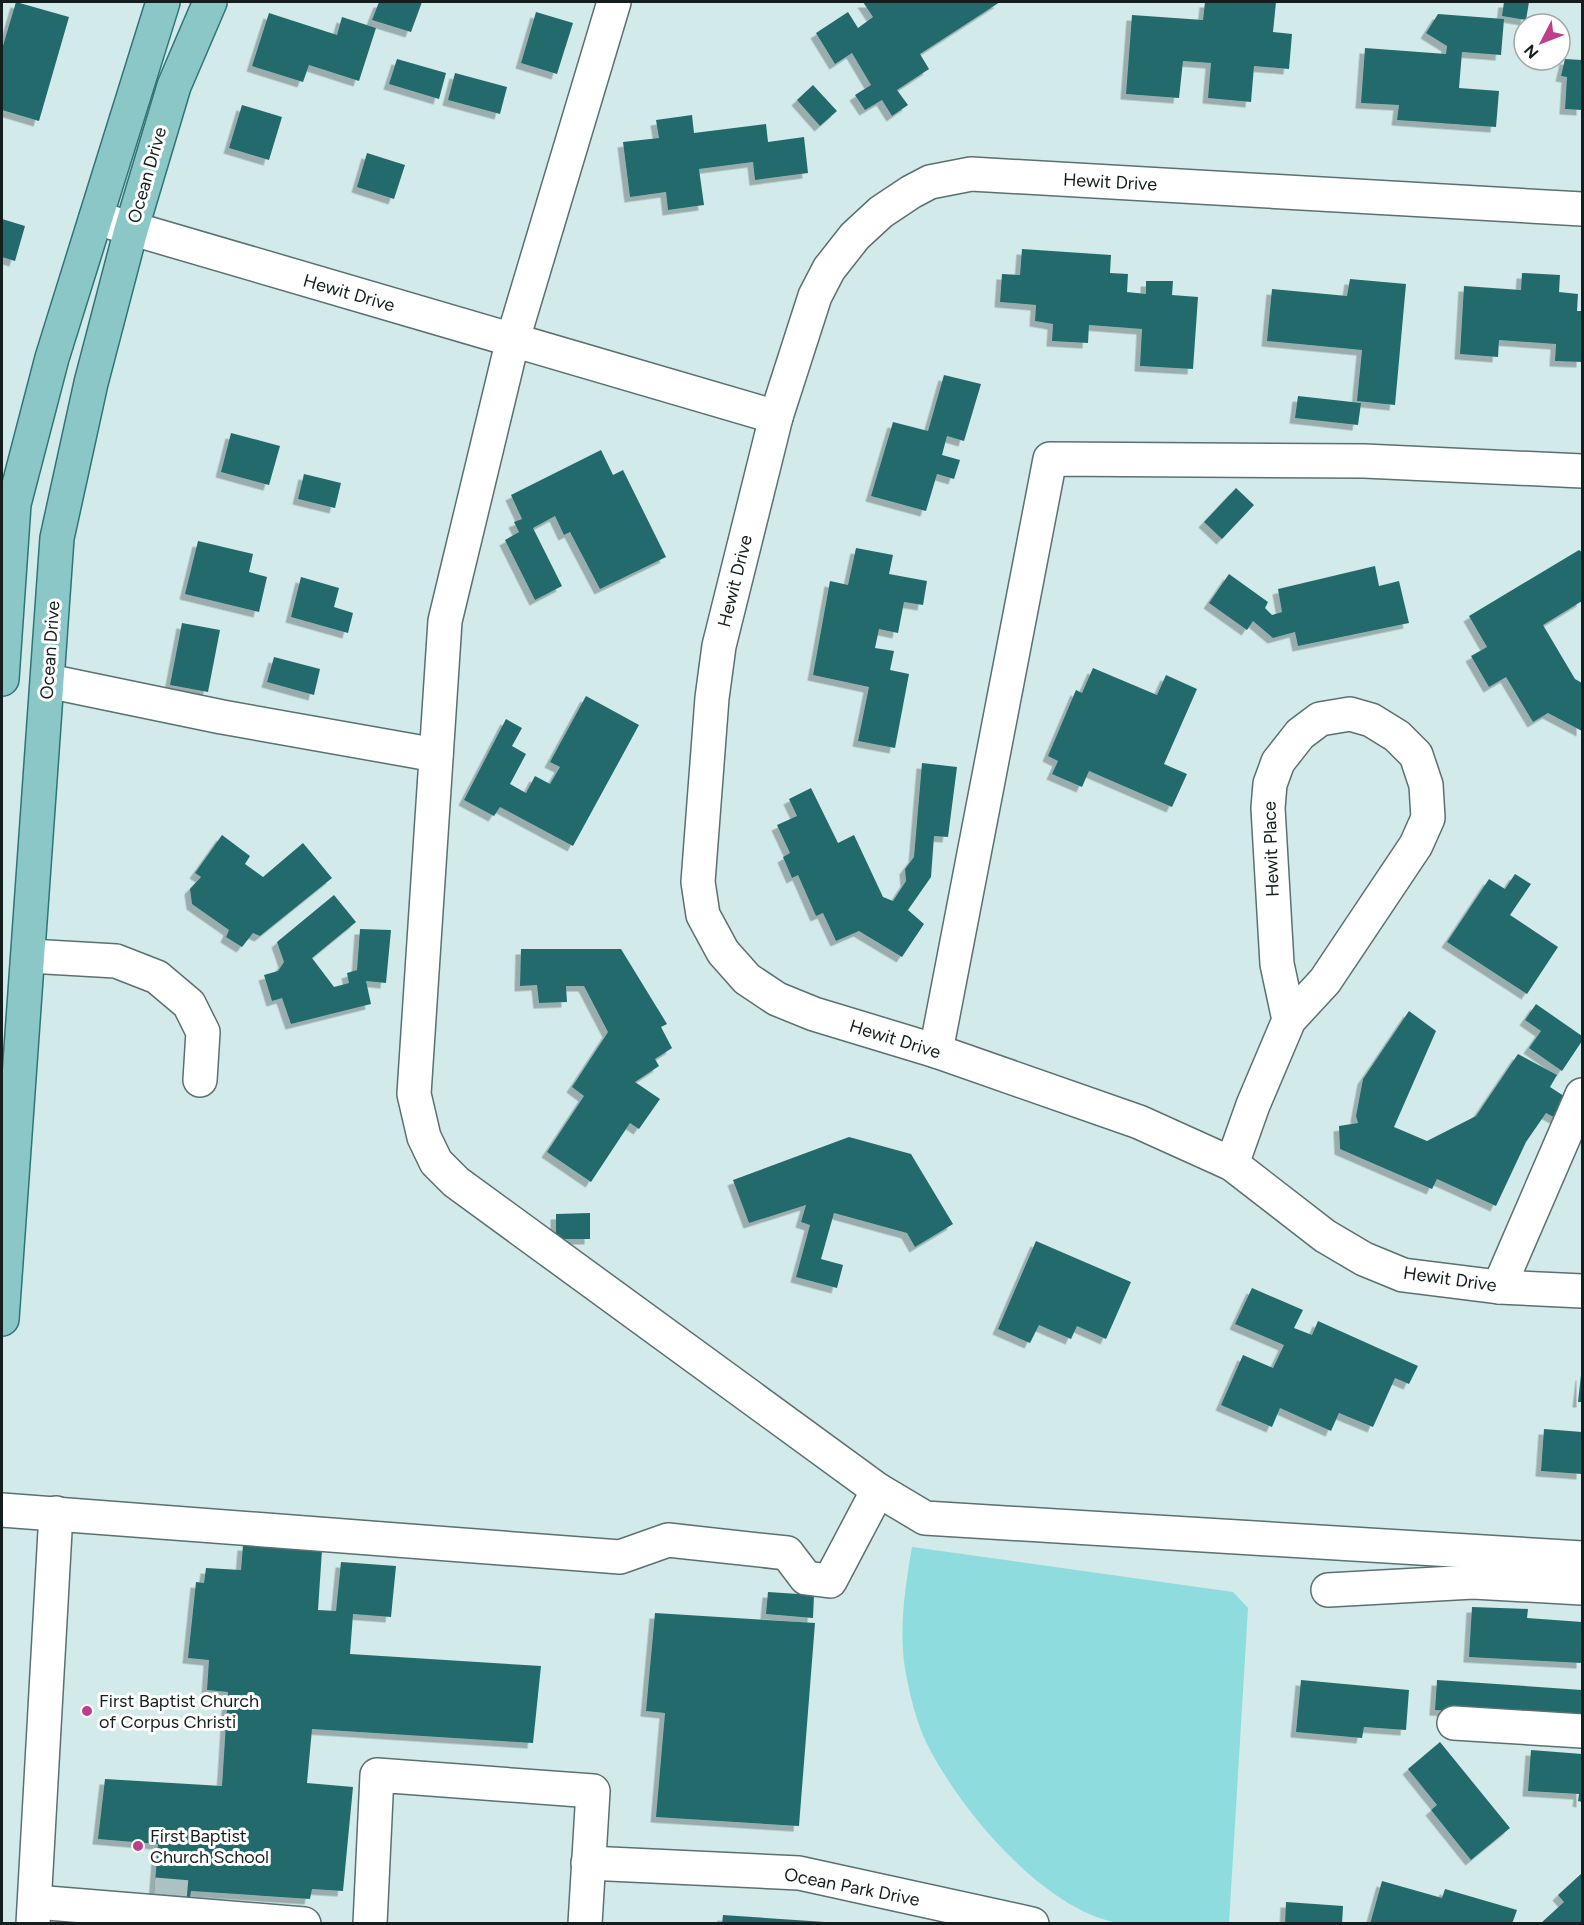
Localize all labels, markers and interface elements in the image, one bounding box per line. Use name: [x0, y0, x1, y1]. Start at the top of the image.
north arrow: [1512, 12, 1572, 72]
text: N: [1520, 41, 1542, 63]
street label: Ocean Drive: [123, 124, 171, 226]
street label: Hewit Drive: [1062, 169, 1158, 195]
street label: Hewit Drive: [301, 269, 398, 317]
street label: Hewit Drive: [713, 532, 757, 629]
street label: Ocean Drive: [36, 600, 64, 700]
street label: Hewit Place: [1258, 801, 1284, 897]
street label: Hewit Drive: [847, 1015, 943, 1063]
street label: Hewit Drive: [1402, 1262, 1498, 1296]
place label: First Baptist Church of Corpus Christi: [99, 1690, 259, 1733]
marker: First Baptist Church of Corpus Christi: [80, 1704, 94, 1718]
place label: First Baptist Church School: [150, 1825, 269, 1868]
marker: First Baptist Church School: [131, 1839, 145, 1853]
street label: Ocean Park Drive: [782, 1863, 922, 1911]

